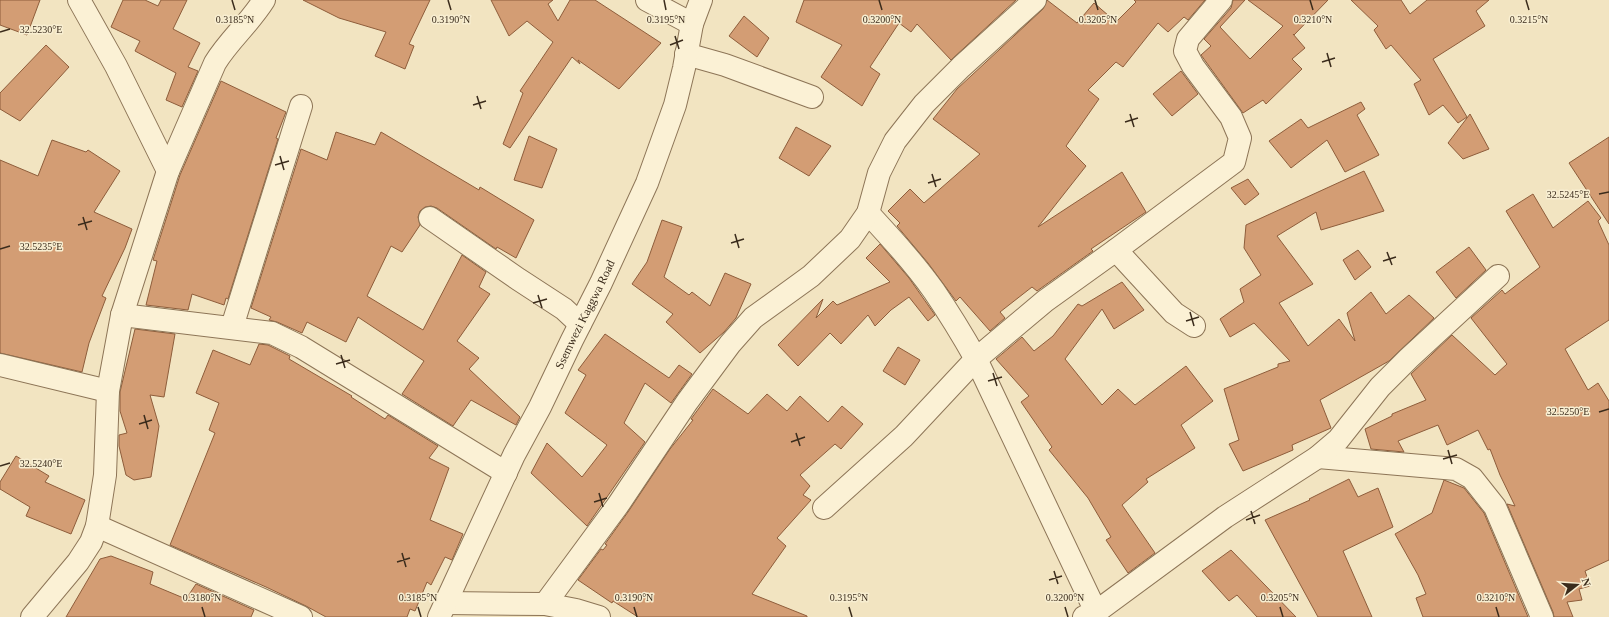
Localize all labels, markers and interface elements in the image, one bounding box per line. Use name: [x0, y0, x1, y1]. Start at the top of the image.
text: 0.3185°N: [216, 14, 254, 25]
text: 0.3190°N: [432, 14, 470, 25]
text: 0.3195°N: [647, 14, 685, 25]
text: 0.3200°N: [863, 14, 901, 25]
text: 0.3205°N: [1079, 14, 1117, 25]
text: 0.3210°N: [1294, 14, 1332, 25]
text: 0.3215°N: [1510, 14, 1548, 25]
text: 32.5230°E: [20, 24, 62, 35]
text: 32.5245°E: [1547, 189, 1589, 200]
text: 32.5235°E: [20, 241, 62, 252]
street label: Ssemwezi Kaggwa Road: [552, 258, 618, 371]
text: 32.5250°E: [1547, 406, 1589, 417]
text: 32.5240°E: [20, 458, 62, 469]
north arrow: [1557, 565, 1597, 605]
text: N: [1580, 577, 1593, 588]
text: 0.3180°N: [183, 592, 221, 603]
text: 0.3185°N: [399, 592, 437, 603]
text: 0.3190°N: [615, 592, 653, 603]
text: 0.3195°N: [830, 592, 868, 603]
text: 0.3200°N: [1046, 592, 1084, 603]
text: 0.3205°N: [1261, 592, 1299, 603]
text: 0.3210°N: [1477, 592, 1515, 603]

